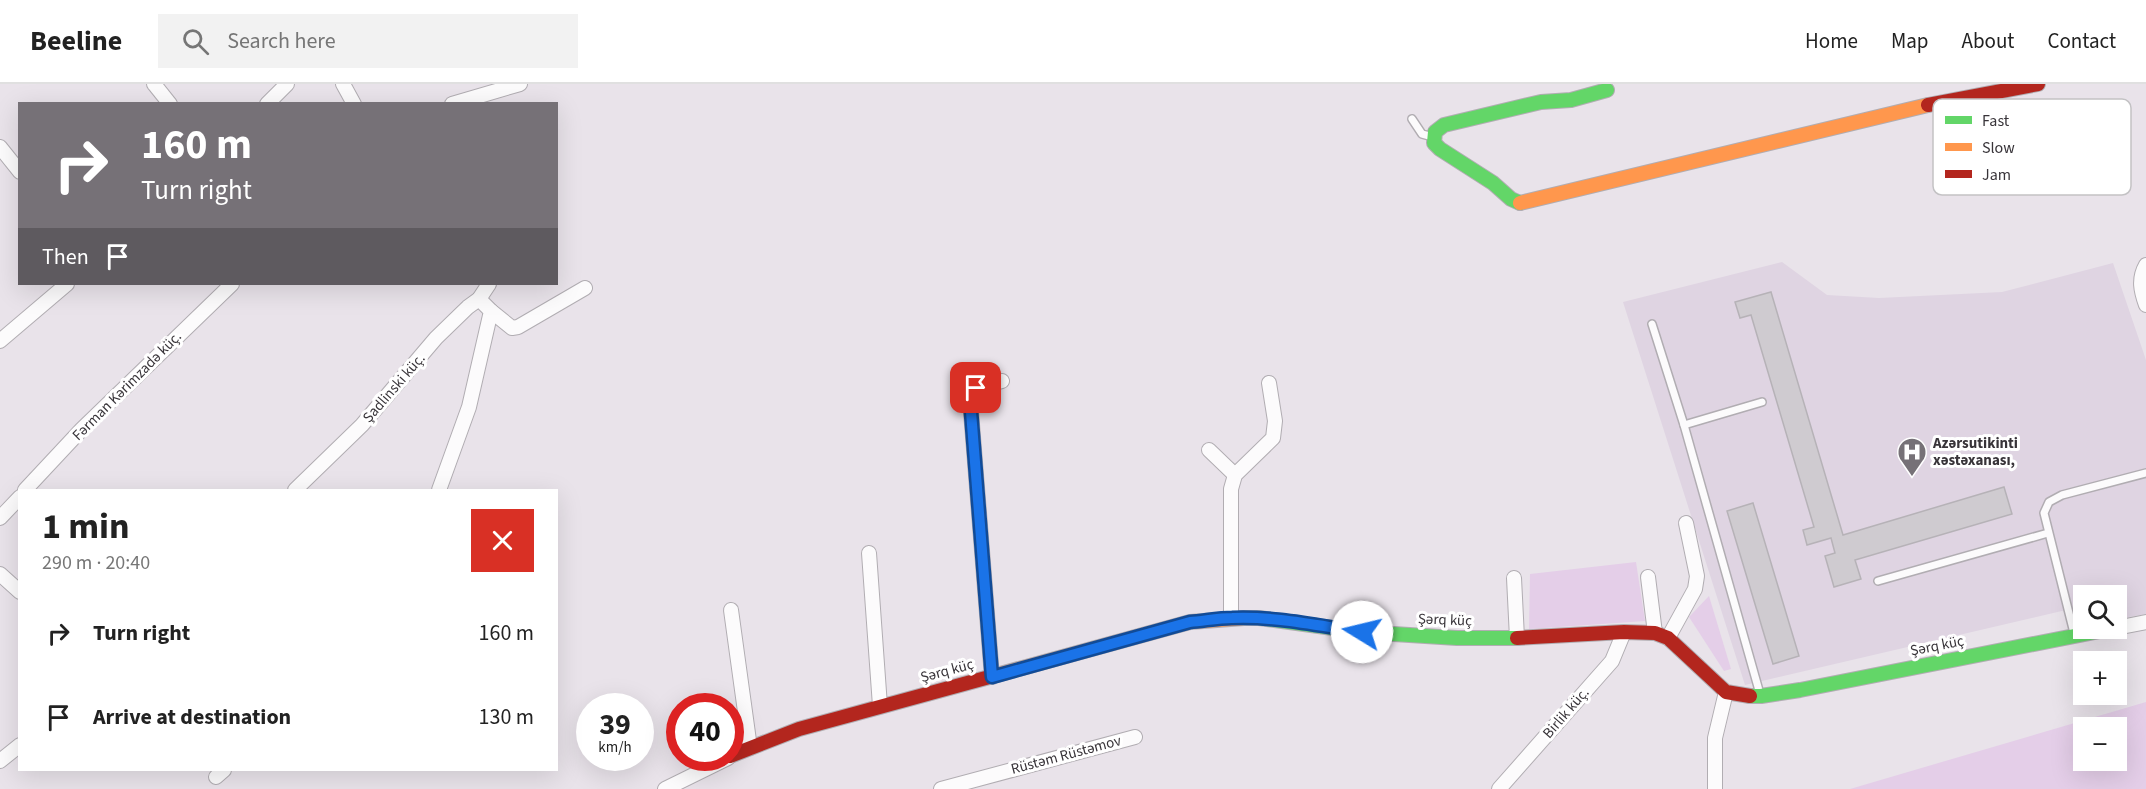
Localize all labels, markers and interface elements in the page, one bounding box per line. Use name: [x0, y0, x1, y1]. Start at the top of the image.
search box: [158, 14, 578, 68]
text: Beeline: [30, 21, 122, 61]
icon: search: [179, 25, 212, 58]
text: Search here: [227, 25, 336, 57]
text: Home: [1805, 26, 1858, 56]
text: Map: [1891, 26, 1929, 56]
text: About: [1962, 26, 2014, 56]
text: Contact: [2047, 26, 2116, 56]
legend: [1933, 99, 2131, 195]
text: Fast: [1982, 110, 2010, 132]
text: 160 m: [141, 115, 252, 175]
icon: right: [42, 126, 120, 204]
text: Slow: [1982, 137, 2015, 159]
text: Jam: [1982, 164, 2011, 186]
text: Turn right: [141, 171, 252, 210]
icon: arrive: [101, 240, 134, 273]
text: Then: [42, 241, 89, 273]
street label: Fərman Kərimzadə küç.: [68, 327, 186, 445]
street label: Şadlinski küç.: [358, 349, 430, 427]
pin: [950, 362, 1001, 413]
icon: arrive: [959, 371, 992, 404]
place label: Azərsutikinti xəstəxanası,: [1932, 433, 2018, 471]
hospital icon: Azərsutikinti xəstəxanası,: [1896, 436, 1928, 478]
text: 1 min: [42, 501, 130, 552]
button: close: [471, 509, 534, 572]
text: 290 m · 20:40: [42, 549, 150, 577]
map controls: [2073, 585, 2127, 771]
button: search: [2073, 585, 2127, 639]
position arrow: [1330, 600, 1394, 664]
street label: Şərq küç: [1418, 609, 1473, 631]
icon: right: [42, 617, 75, 650]
text: Turn right: [93, 617, 190, 649]
text: 160 m: [479, 617, 534, 649]
street label: Şərq küç: [1908, 631, 1966, 661]
button: +: [2073, 651, 2127, 705]
street label: Şərq küç: [918, 654, 976, 688]
street label: Birlik küç.: [1538, 683, 1594, 743]
speed limit sign: 40: [666, 693, 744, 771]
icon: arrive: [42, 701, 75, 734]
text: Arrive at destination: [93, 701, 291, 733]
text: 130 m: [479, 701, 534, 733]
text: 39: [599, 703, 631, 746]
button: −: [2073, 717, 2127, 771]
street label: Rüstəm Rüstəmov: [1009, 730, 1123, 780]
text: km/h: [598, 737, 632, 758]

